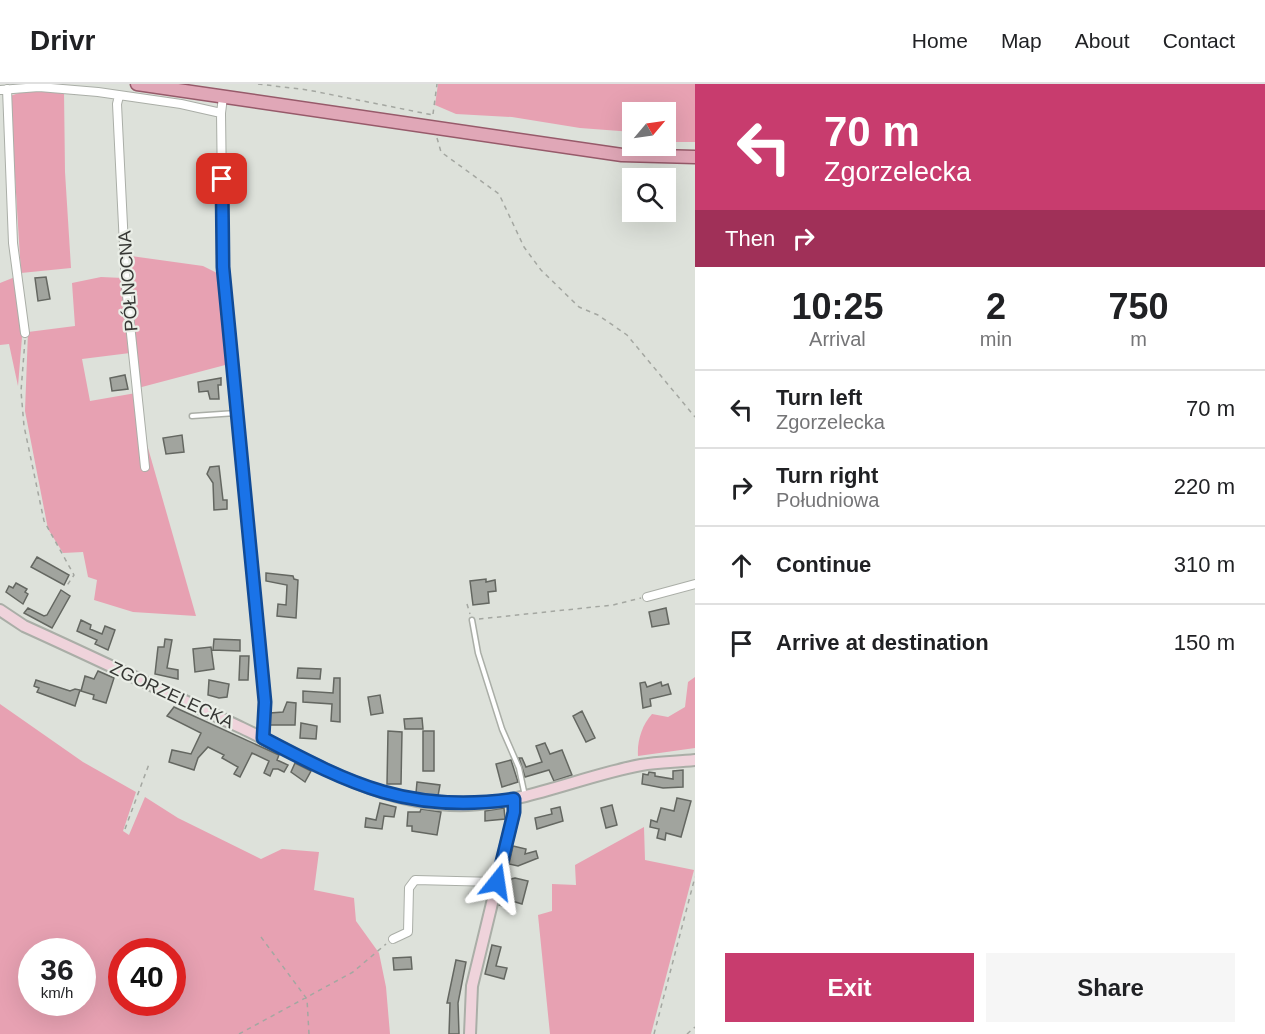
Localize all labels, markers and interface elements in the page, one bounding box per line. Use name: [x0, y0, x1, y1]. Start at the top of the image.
text: Drivr: [30, 25, 95, 56]
text: Home: [912, 29, 968, 52]
text: Map: [1001, 29, 1042, 52]
text: About: [1075, 29, 1130, 52]
text: Contact: [1163, 29, 1235, 52]
north arrow: [622, 102, 676, 156]
map controls: [622, 102, 676, 222]
icon: left: [725, 108, 803, 186]
text: 70 m: [824, 108, 920, 155]
pin: [196, 153, 247, 204]
text: Zgorzelecka: [824, 157, 971, 187]
icon: arrive: [205, 162, 238, 195]
button: search: [622, 168, 676, 222]
icon: right: [787, 222, 820, 255]
text: Then: [725, 226, 775, 251]
street label: PÓŁNOCNA: [114, 230, 141, 332]
text: 10:25: [791, 286, 883, 327]
text: 2: [986, 286, 1006, 327]
text: 750: [1108, 286, 1169, 327]
text: Arrival: [809, 328, 866, 350]
text: min: [980, 328, 1012, 350]
text: m: [1130, 328, 1147, 350]
text: Turn left: [776, 385, 862, 410]
icon: left: [725, 393, 758, 426]
text: 70 m: [1186, 396, 1235, 421]
text: Zgorzelecka: [776, 411, 885, 433]
text: Turn right: [776, 463, 878, 488]
icon: right: [725, 471, 758, 504]
text: 220 m: [1174, 474, 1235, 499]
text: Południowa: [776, 489, 879, 511]
icon: ahead: [725, 549, 758, 582]
text: Continue: [776, 552, 871, 577]
text: 310 m: [1174, 552, 1235, 577]
icon: arrive: [725, 627, 758, 660]
text: Arrive at destination: [776, 630, 989, 655]
text: 150 m: [1174, 630, 1235, 655]
street label: ZGORZELECKA: [107, 658, 237, 732]
position arrow: [465, 850, 529, 914]
speed limit sign: 40: [108, 938, 186, 1016]
text: 36: [40, 953, 74, 986]
button: Exit: [725, 953, 974, 1022]
button: Share: [986, 953, 1235, 1022]
text: km/h: [41, 984, 73, 1001]

